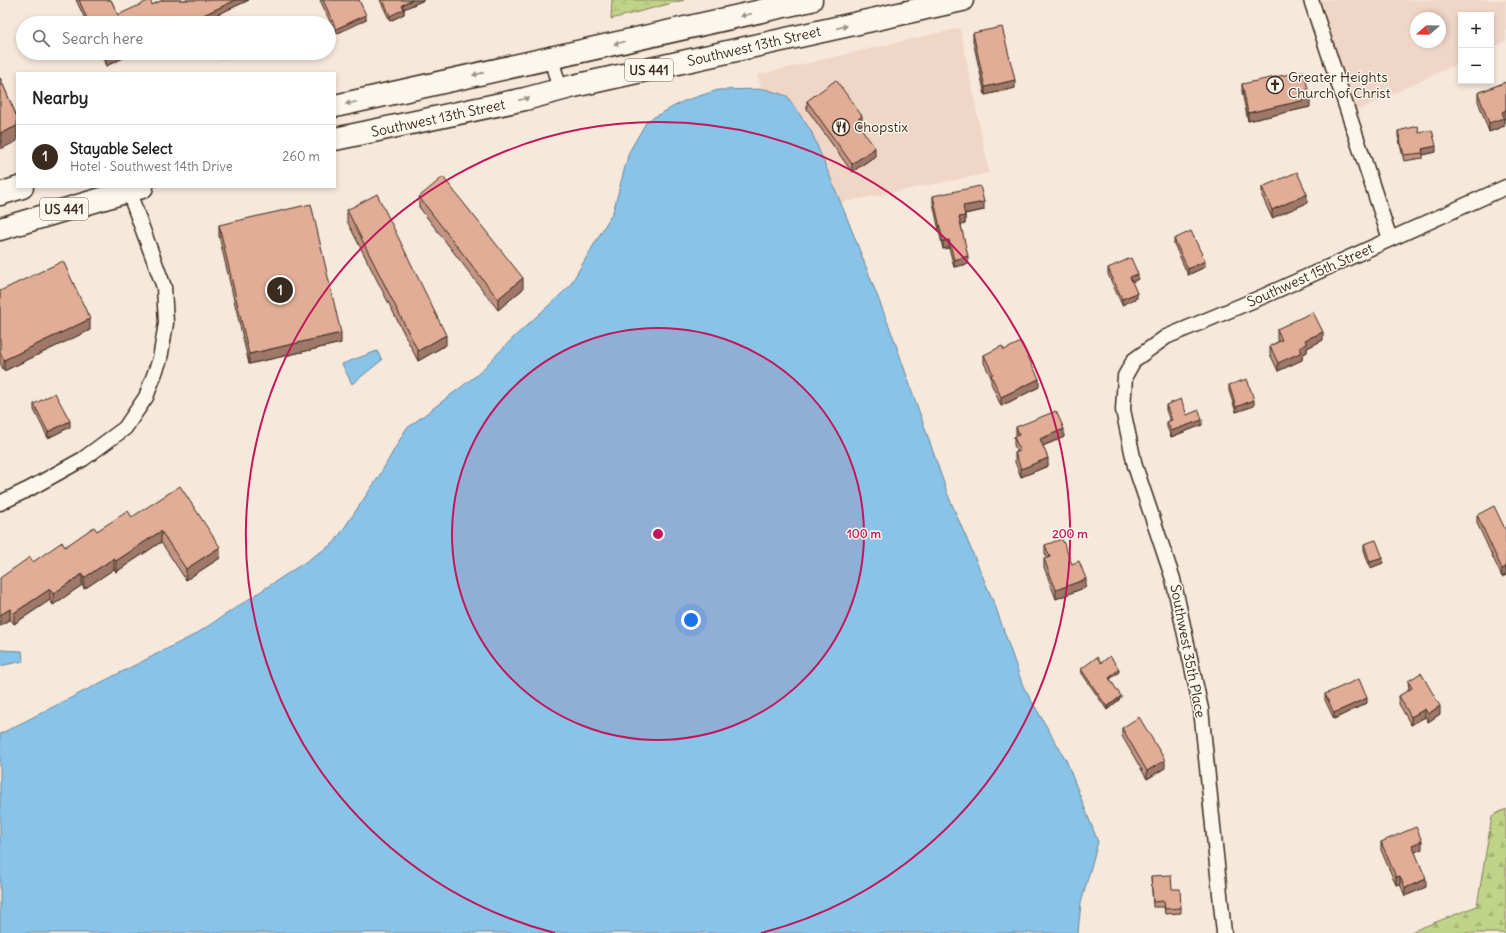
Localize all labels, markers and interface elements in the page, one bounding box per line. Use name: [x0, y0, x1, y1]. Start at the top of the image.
one-way arrow: [740, 12, 752, 18]
north arrow: [1410, 12, 1446, 48]
map controls: [1458, 12, 1494, 84]
button: +: [1458, 12, 1494, 48]
search box: [16, 16, 336, 60]
street label: Southwest 13th Street: [685, 22, 823, 70]
one-way arrow: [835, 23, 848, 29]
icon: search: [30, 27, 52, 49]
text: Search here: [62, 29, 143, 48]
one-way arrow: [613, 40, 625, 46]
button: −: [1458, 48, 1494, 84]
road number: US 441: [625, 59, 673, 81]
place label: Greater Heights Church of Christ: [1288, 68, 1391, 102]
one-way arrow: [472, 72, 485, 78]
church icon: Greater Heights Church of Christ: [1265, 75, 1285, 95]
text: Nearby: [32, 87, 88, 109]
street label: Southwest 13th Street: [369, 95, 507, 141]
one-way arrow: [518, 96, 530, 102]
one-way arrow: [345, 100, 358, 106]
restaurant icon: Chopstix: [831, 117, 851, 137]
place label: Chopstix: [854, 118, 908, 136]
text: Stayable Select: [70, 139, 173, 158]
text: 1: [42, 148, 48, 165]
text: 260 m: [282, 148, 320, 165]
text: Hotel · Southwest 14th Drive: [70, 158, 233, 175]
road number: US 441: [40, 198, 88, 220]
street label: Southwest 15th Street: [1244, 239, 1376, 311]
pin: 1: [267, 275, 293, 305]
text: 100 m: [847, 526, 881, 541]
text: 200 m: [1052, 526, 1088, 541]
centre of rings: [651, 527, 665, 541]
street label: Southwest 35th Place: [1166, 583, 1210, 719]
your location: [681, 610, 701, 630]

